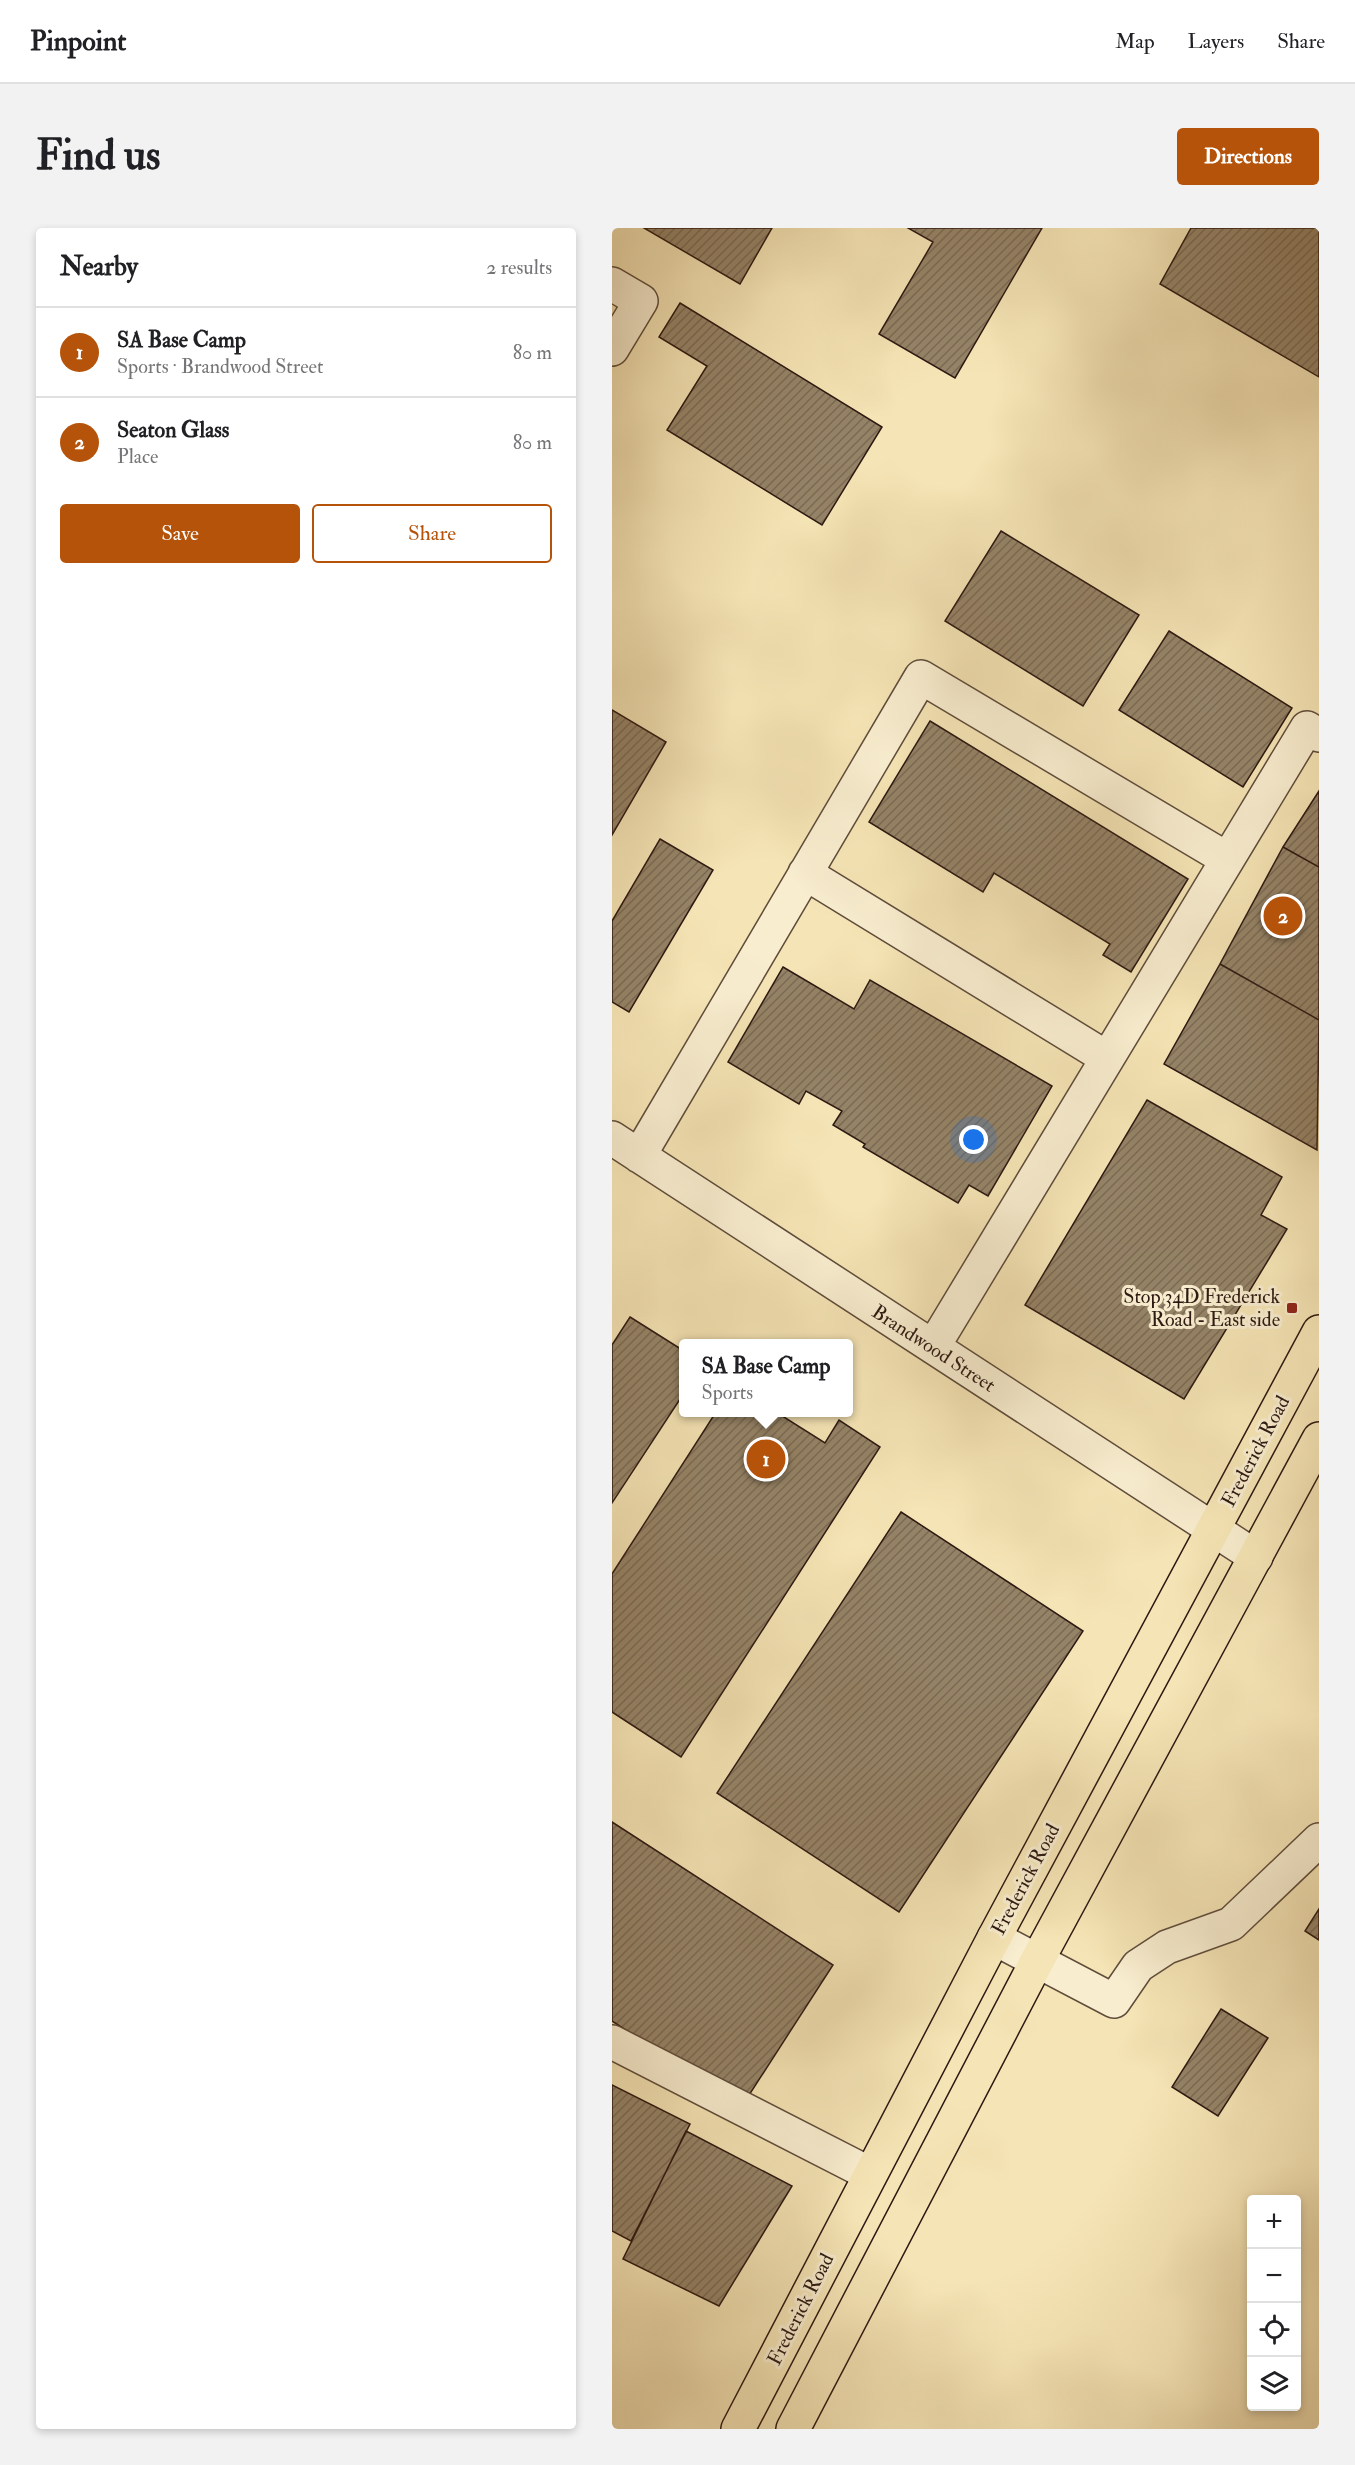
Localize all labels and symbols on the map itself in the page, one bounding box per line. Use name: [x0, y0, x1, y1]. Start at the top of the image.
pin: 2: [1264, 894, 1302, 938]
your location: [959, 1125, 988, 1154]
place label: Stop 34D Frederick Road - East side: [1123, 1284, 1280, 1332]
street label: Brandwood Street: [867, 1299, 1001, 1398]
marker: Stop 34D Frederick Road - East side: [1285, 1301, 1299, 1315]
street label: Frederick Road: [1216, 1391, 1295, 1511]
pin: 1: [746, 1436, 786, 1482]
street label: Frederick Road: [986, 1819, 1065, 1939]
street label: Frederick Road: [762, 2249, 839, 2369]

